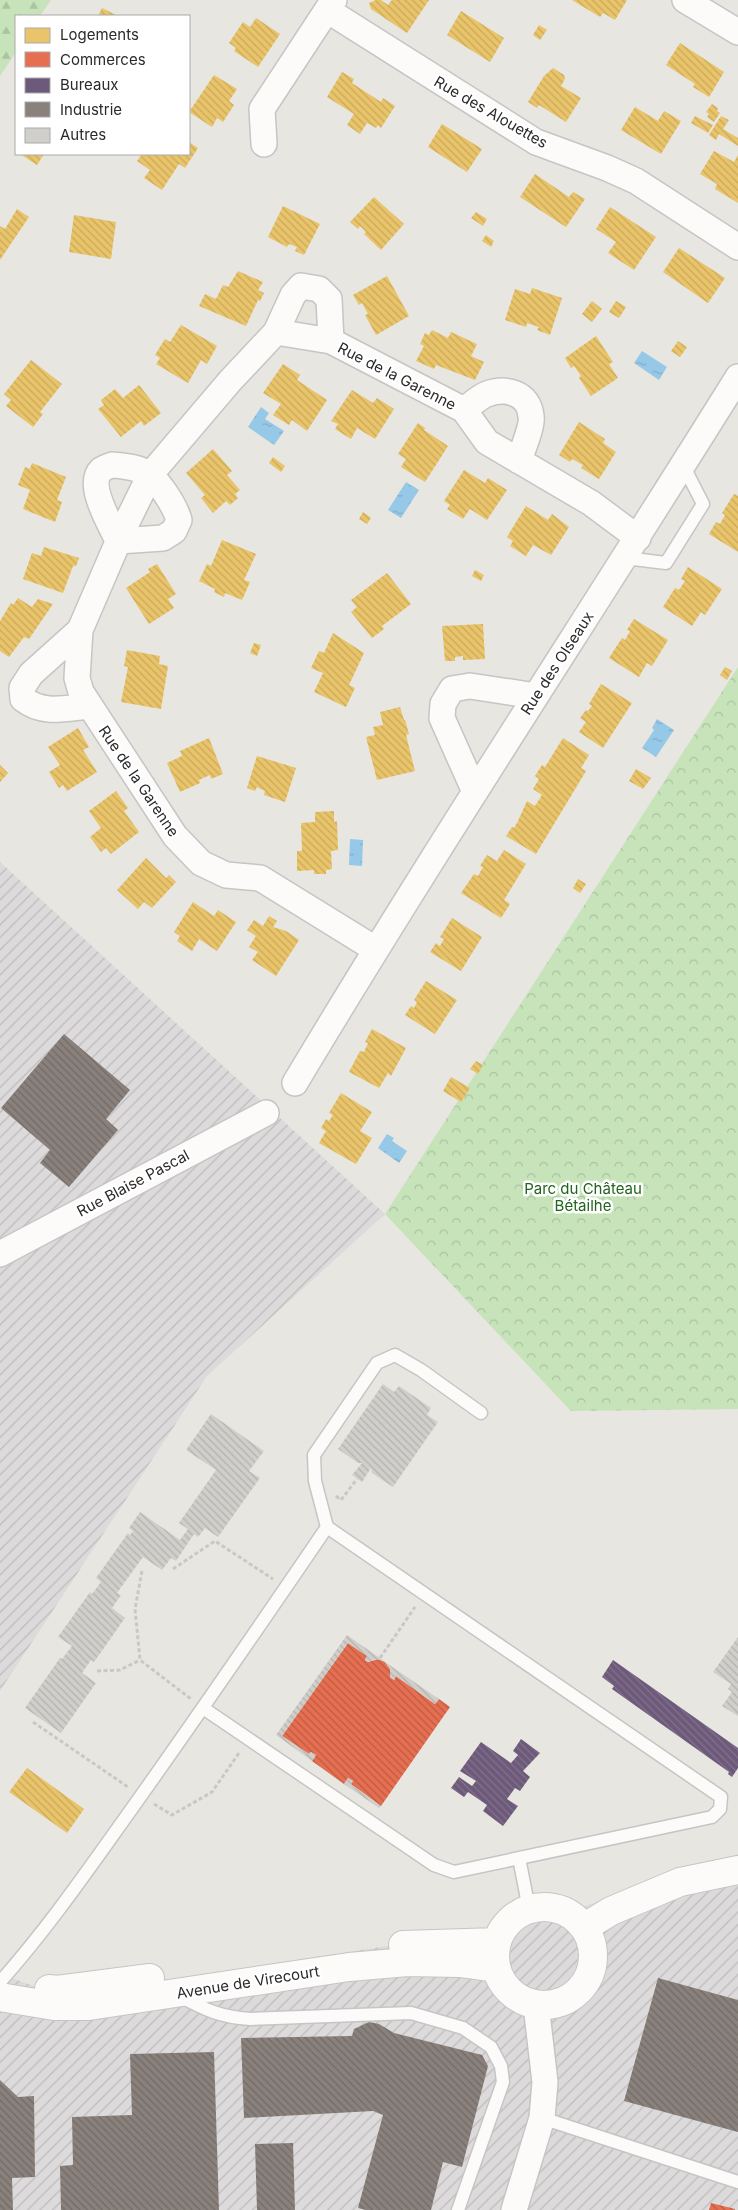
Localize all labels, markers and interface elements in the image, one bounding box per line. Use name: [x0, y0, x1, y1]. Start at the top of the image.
legend: [15, 15, 190, 155]
text: Logements: [60, 25, 139, 44]
text: Commerces: [60, 50, 146, 69]
street label: Rue des Alouettes: [431, 72, 551, 152]
text: Bureaux: [60, 75, 118, 94]
text: Industrie: [60, 100, 122, 119]
text: Autres: [60, 125, 106, 144]
street label: Rue de la Garenne: [335, 338, 459, 414]
street label: Rue des OIseaux: [517, 608, 597, 718]
street label: Rue de la Garenne: [95, 722, 183, 840]
street label: Rue Blaise Pascal: [74, 1145, 192, 1221]
park label: Parc du Château Bétailhe: [524, 1179, 642, 1215]
street label: Avenue de Virecourt: [175, 1961, 321, 2003]

